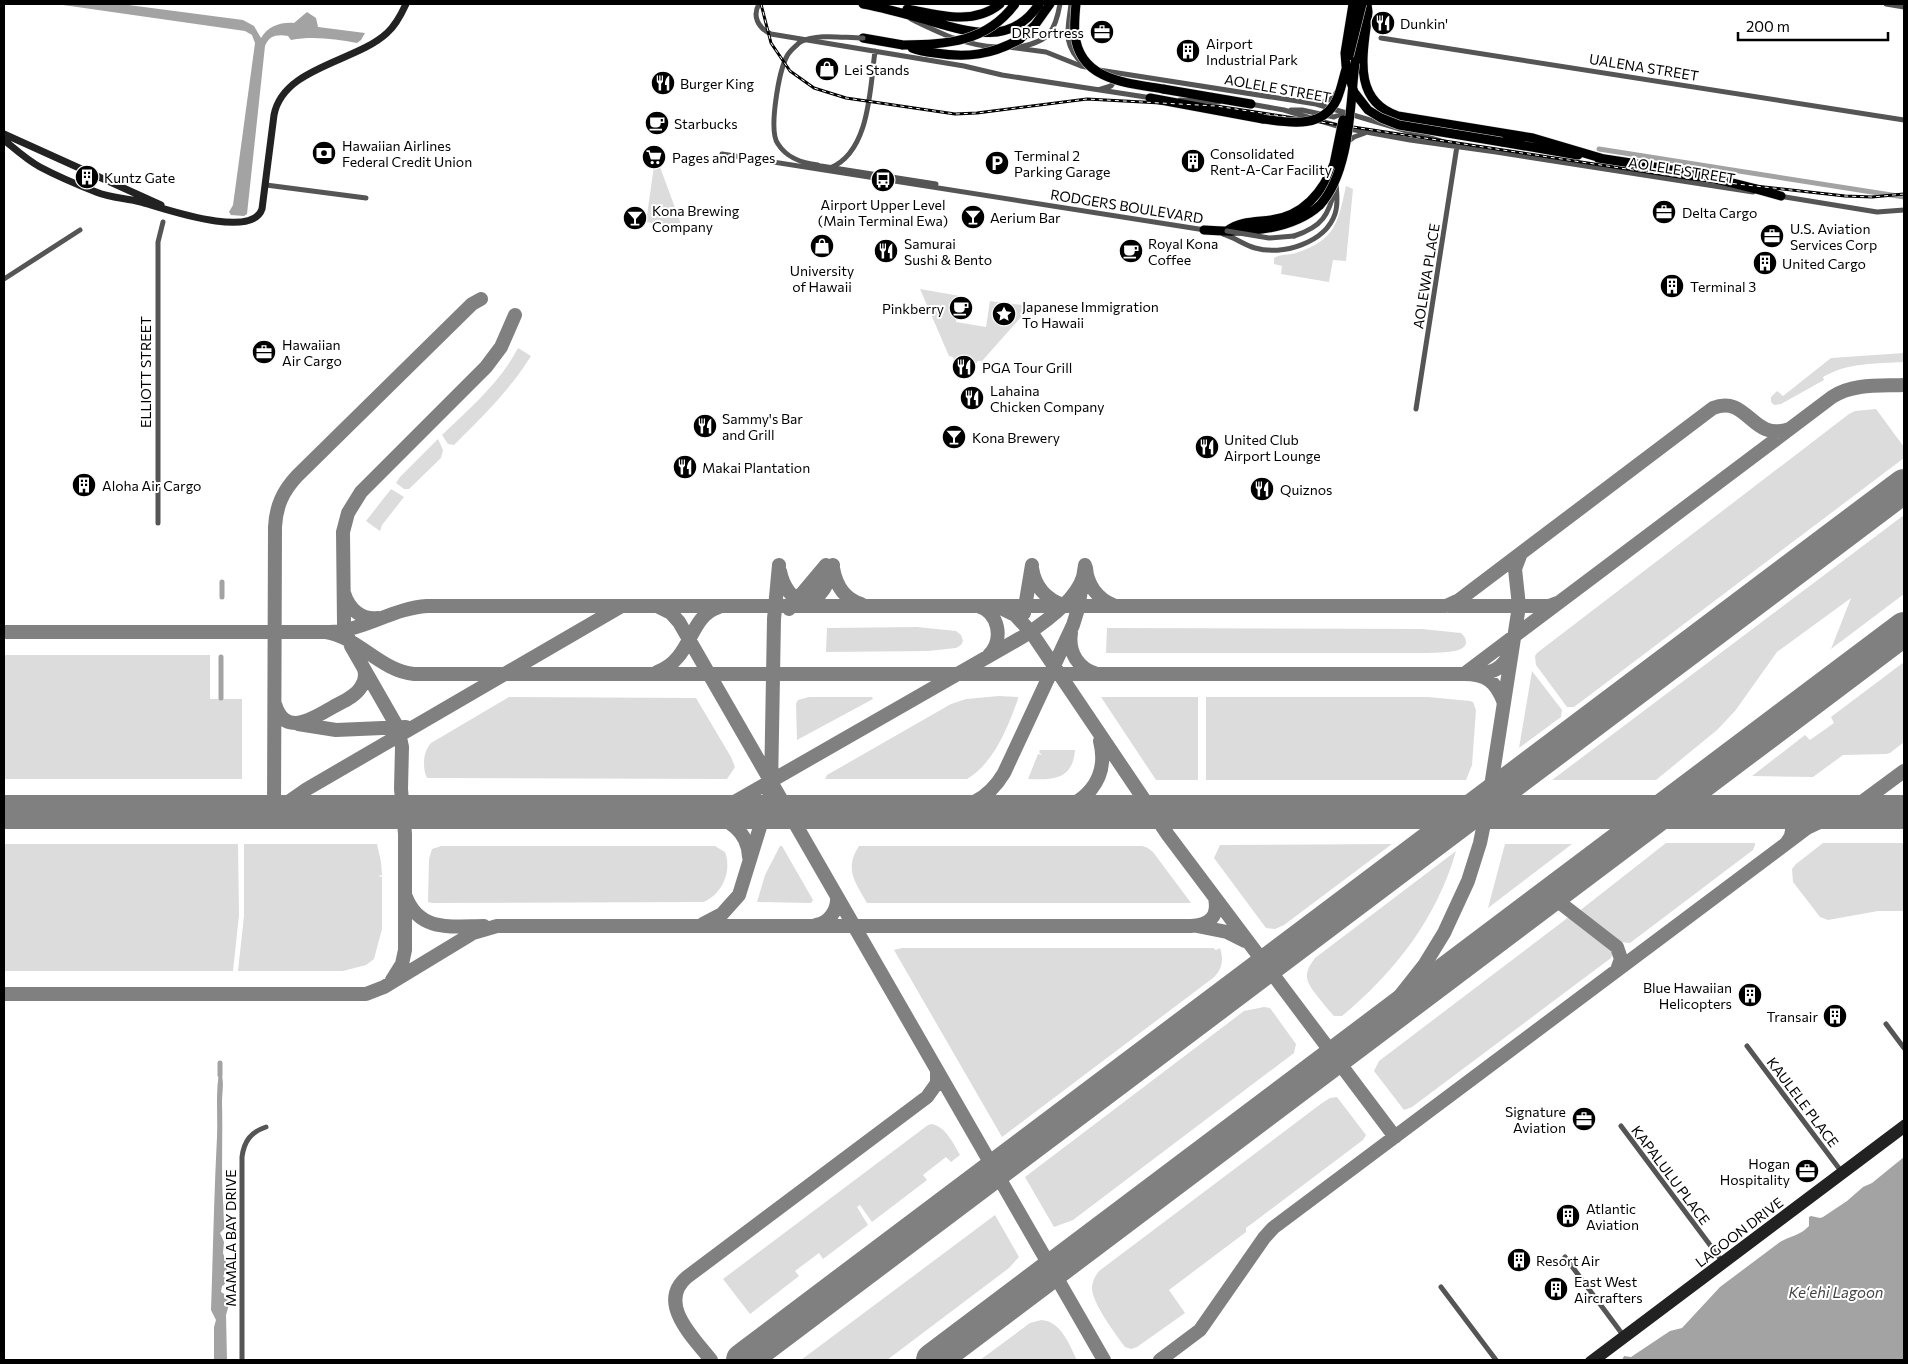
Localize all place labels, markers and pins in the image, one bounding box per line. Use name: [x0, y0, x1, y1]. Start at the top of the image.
restaurant icon: Dunkin': [1370, 10, 1396, 36]
place label: Dunkin': [1400, 15, 1448, 32]
office icon: DRFortress: [1089, 19, 1115, 45]
place label: DRFortress: [1011, 24, 1084, 41]
place label: Airport Industrial Park: [1206, 35, 1298, 68]
building icon: Airport Industrial Park: [1175, 38, 1201, 64]
shop icon: Lei Stands: [814, 56, 840, 82]
place label: Lei Stands: [844, 61, 909, 78]
restaurant icon: Burger King: [650, 70, 676, 96]
place label: Burger King: [680, 75, 755, 92]
cafe icon: Starbucks: [644, 110, 670, 136]
place label: Starbucks: [674, 115, 738, 132]
place label: Hawaiian Airlines Federal Credit Union: [342, 137, 472, 170]
bank icon: Hawaiian Airlines Federal Credit Union: [311, 140, 337, 166]
supermarket icon: Pages and Pages: [641, 144, 667, 170]
place label: Consolidated Rent-A-Car Facility: [1210, 145, 1332, 178]
place label: Terminal 2 Parking Garage: [1014, 147, 1110, 180]
building icon: Consolidated Rent-A-Car Facility: [1180, 148, 1206, 174]
place label: Pages and Pages: [672, 149, 775, 166]
parking icon: Terminal 2 Parking Garage: [984, 150, 1010, 176]
building icon: Kuntz Gate: [74, 164, 100, 190]
bus stop icon: Airport Upper Level (Main Terminal Ewa): [870, 167, 896, 193]
place label: Kuntz Gate: [104, 169, 175, 186]
place label: Airport Upper Level (Main Terminal Ewa): [818, 196, 948, 229]
office icon: Delta Cargo: [1651, 199, 1677, 225]
place label: Kona Brewing Company: [652, 202, 740, 235]
bar icon: Aerium Bar: [960, 204, 986, 230]
place label: Delta Cargo: [1682, 204, 1757, 221]
bar icon: Kona Brewing Company: [622, 205, 648, 231]
place label: Aerium Bar: [990, 209, 1061, 226]
place label: U.S. Aviation Services Corp: [1790, 220, 1877, 253]
office icon: U.S. Aviation Services Corp: [1759, 223, 1785, 249]
shop icon: University of Hawaii: [809, 233, 835, 259]
place label: Samurai Sushi & Bento: [904, 235, 992, 268]
place label: Royal Kona Coffee: [1148, 235, 1218, 268]
restaurant icon: Samurai Sushi & Bento: [873, 238, 899, 264]
cafe icon: Royal Kona Coffee: [1118, 238, 1144, 264]
building icon: United Cargo: [1752, 250, 1778, 276]
place label: United Cargo: [1782, 255, 1866, 272]
place label: University of Hawaii: [790, 262, 854, 295]
building icon: Terminal 3: [1659, 273, 1685, 299]
place label: Terminal 3: [1690, 278, 1756, 295]
cafe icon: Pinkberry: [948, 295, 974, 321]
place label: Japanese Immigration To Hawaii: [1022, 298, 1159, 331]
place label: Pinkberry: [882, 300, 944, 317]
place icon: Japanese Immigration To Hawaii: [991, 301, 1017, 327]
place label: Hawaiian Air Cargo: [282, 336, 342, 369]
office icon: Hawaiian Air Cargo: [251, 339, 277, 365]
restaurant icon: PGA Tour Grill: [951, 354, 977, 380]
place label: PGA Tour Grill: [982, 359, 1072, 376]
place label: Lahaina Chicken Company: [990, 382, 1104, 415]
restaurant icon: Lahaina Chicken Company: [959, 385, 985, 411]
place label: Sammy's Bar and Grill: [722, 410, 803, 443]
restaurant icon: Sammy's Bar and Grill: [692, 413, 718, 439]
bar icon: Kona Brewery: [941, 424, 967, 450]
place label: Kona Brewery: [972, 429, 1060, 446]
place label: United Club Airport Lounge: [1224, 431, 1321, 464]
restaurant icon: United Club Airport Lounge: [1194, 434, 1220, 460]
restaurant icon: Makai Plantation: [672, 454, 698, 480]
place label: Makai Plantation: [702, 459, 810, 476]
building icon: Aloha Air Cargo: [71, 472, 97, 498]
restaurant icon: Quiznos: [1249, 476, 1275, 502]
place label: Aloha Air Cargo: [102, 477, 201, 494]
place label: Quiznos: [1280, 481, 1332, 498]
place label: Blue Hawaiian Helicopters: [1643, 979, 1732, 1012]
building icon: Blue Hawaiian Helicopters: [1737, 982, 1763, 1008]
building icon: Transair: [1822, 1003, 1848, 1029]
place label: Transair: [1767, 1008, 1818, 1025]
place label: Signature Aviation: [1505, 1103, 1566, 1136]
office icon: Signature Aviation: [1571, 1106, 1597, 1132]
place label: Hogan Hospitality: [1720, 1155, 1790, 1188]
office icon: Hogan Hospitality: [1794, 1158, 1820, 1184]
place label: Atlantic Aviation: [1586, 1200, 1639, 1233]
building icon: Atlantic Aviation: [1555, 1203, 1581, 1229]
building icon: Resort Air: [1506, 1247, 1532, 1273]
place label: Resort Air: [1536, 1252, 1600, 1269]
place label: East West Aircrafters: [1574, 1273, 1643, 1306]
building icon: East West Aircrafters: [1543, 1276, 1569, 1302]

